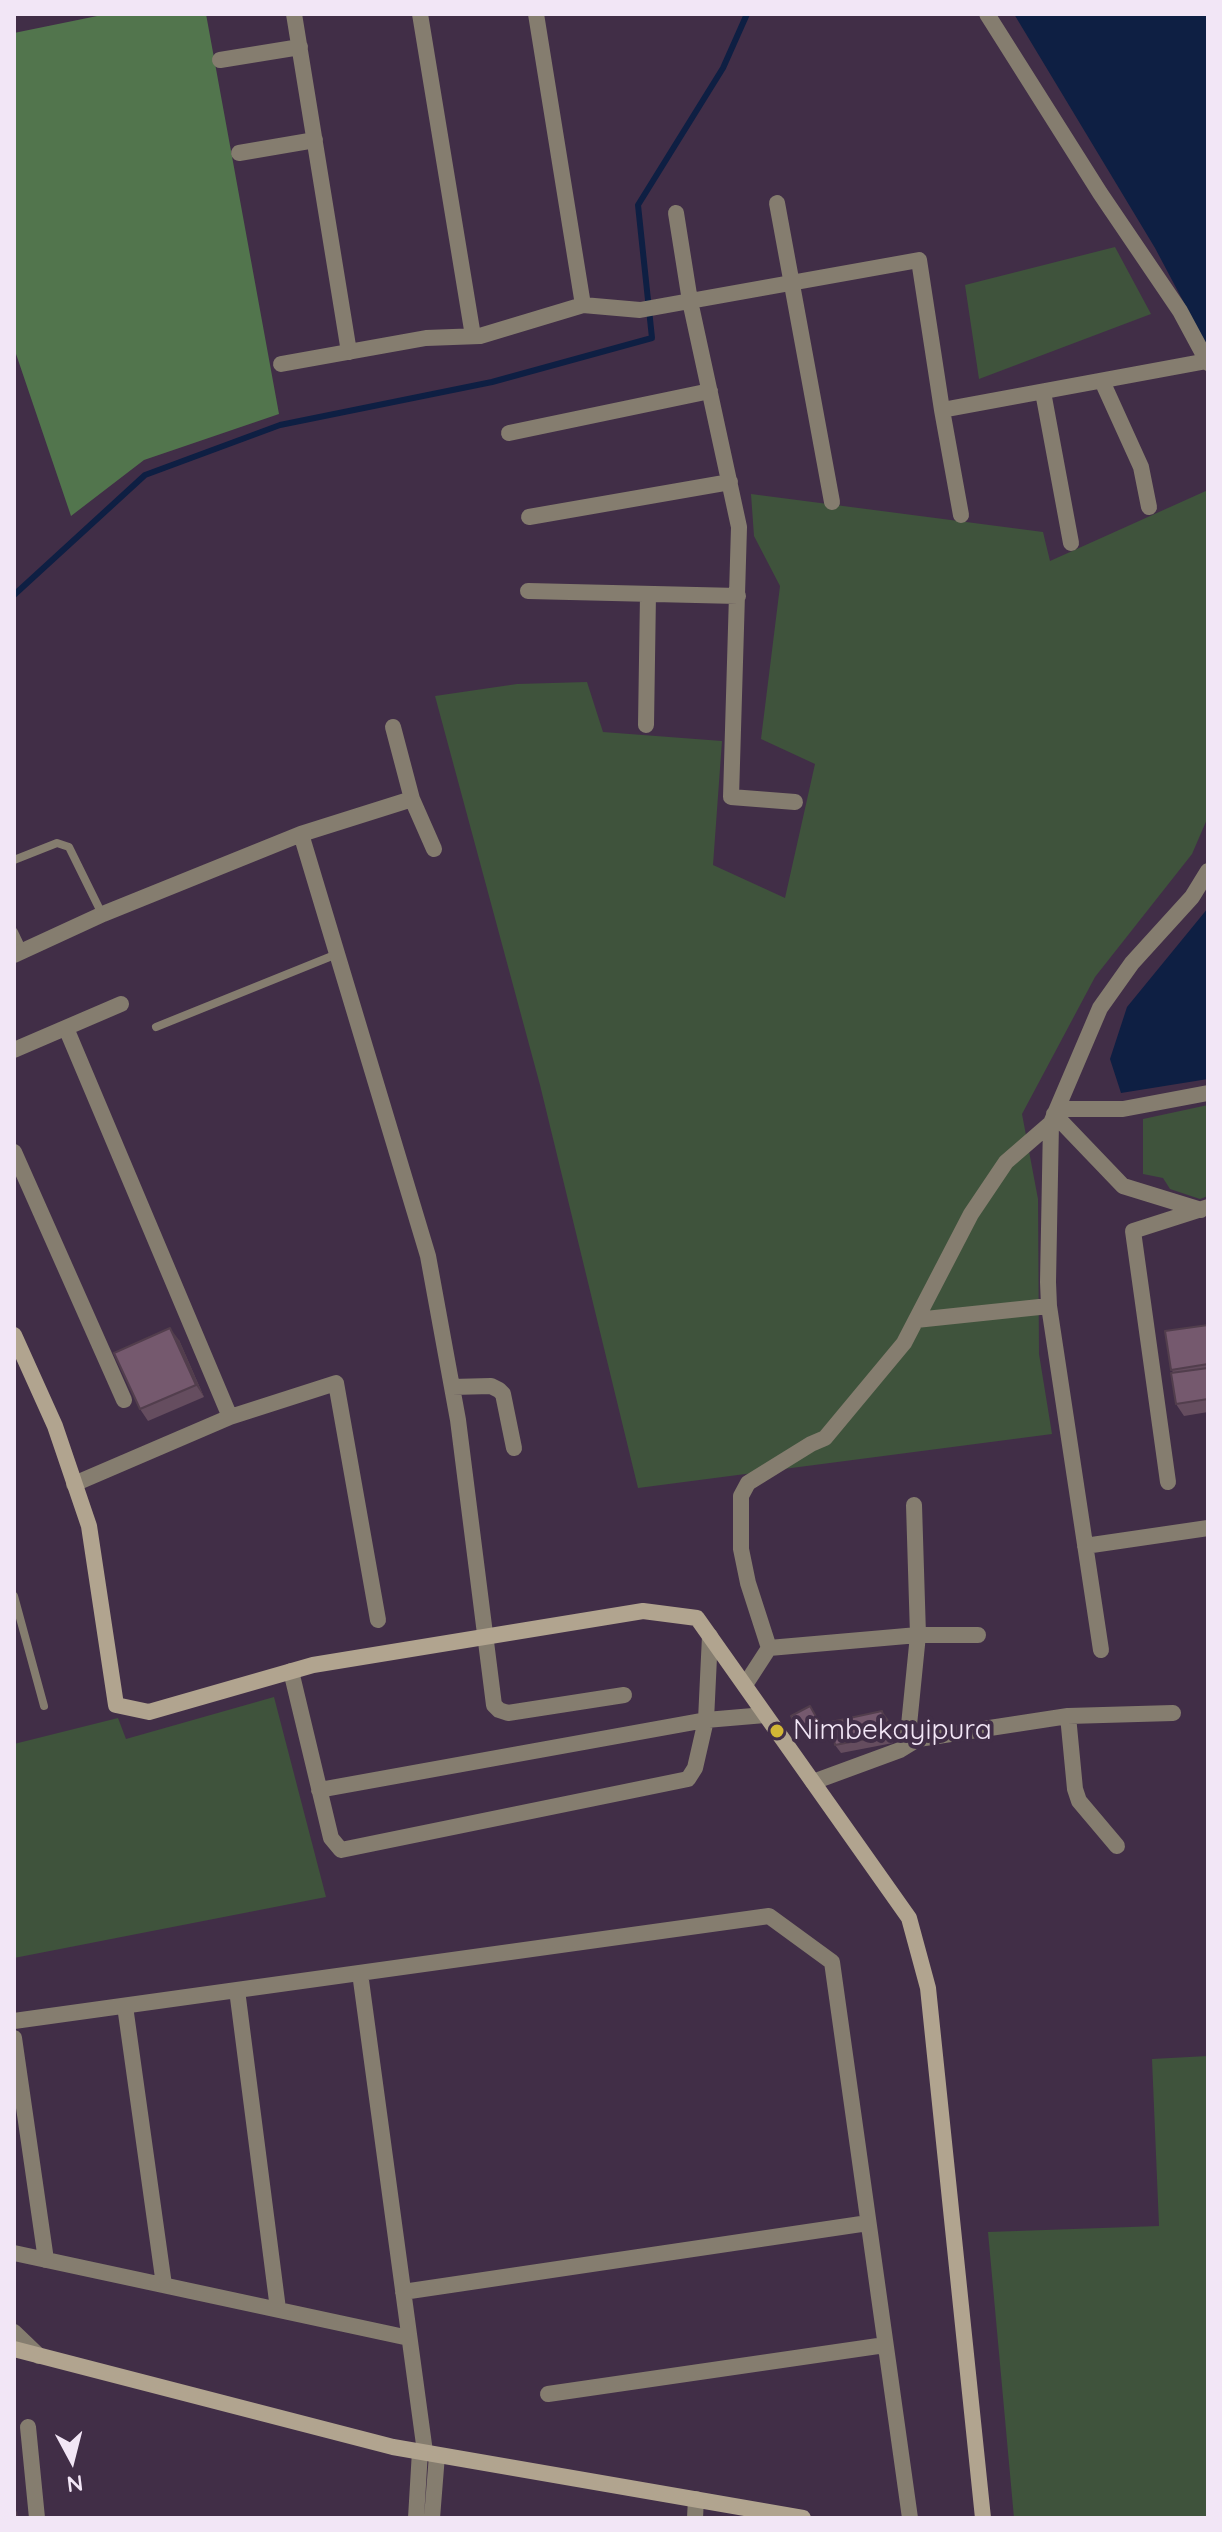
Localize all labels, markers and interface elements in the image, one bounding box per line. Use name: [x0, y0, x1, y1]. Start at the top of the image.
place label: Nimbekayipura: [793, 1714, 992, 1748]
marker: Nimbekayipura: [768, 1722, 786, 1740]
north arrow: [32, 2420, 112, 2500]
text: N: [65, 2469, 85, 2499]

